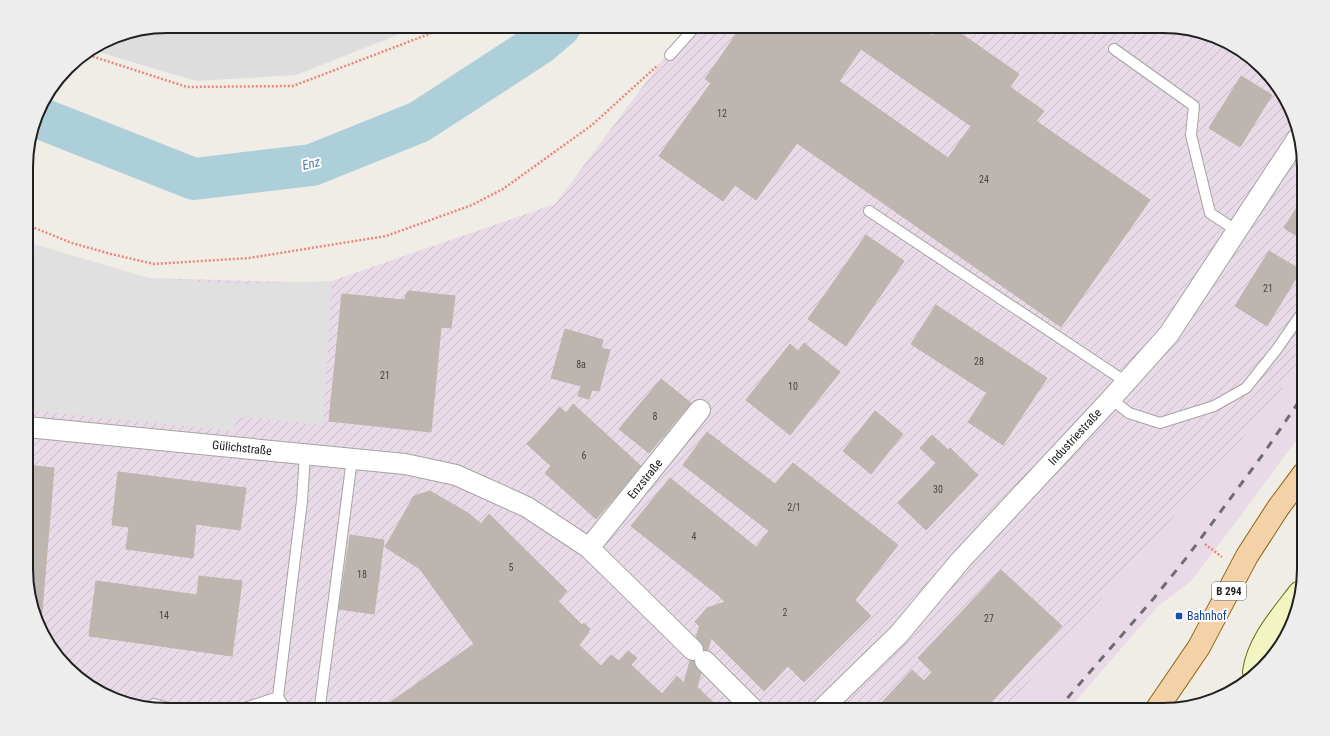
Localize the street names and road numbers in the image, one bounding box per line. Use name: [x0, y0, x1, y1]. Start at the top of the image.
street label: Industriestraße: [1045, 406, 1105, 468]
street label: Gülichstraße: [212, 438, 273, 458]
street label: Enzstraße: [625, 456, 666, 502]
road number: B 294: [1212, 582, 1246, 600]

